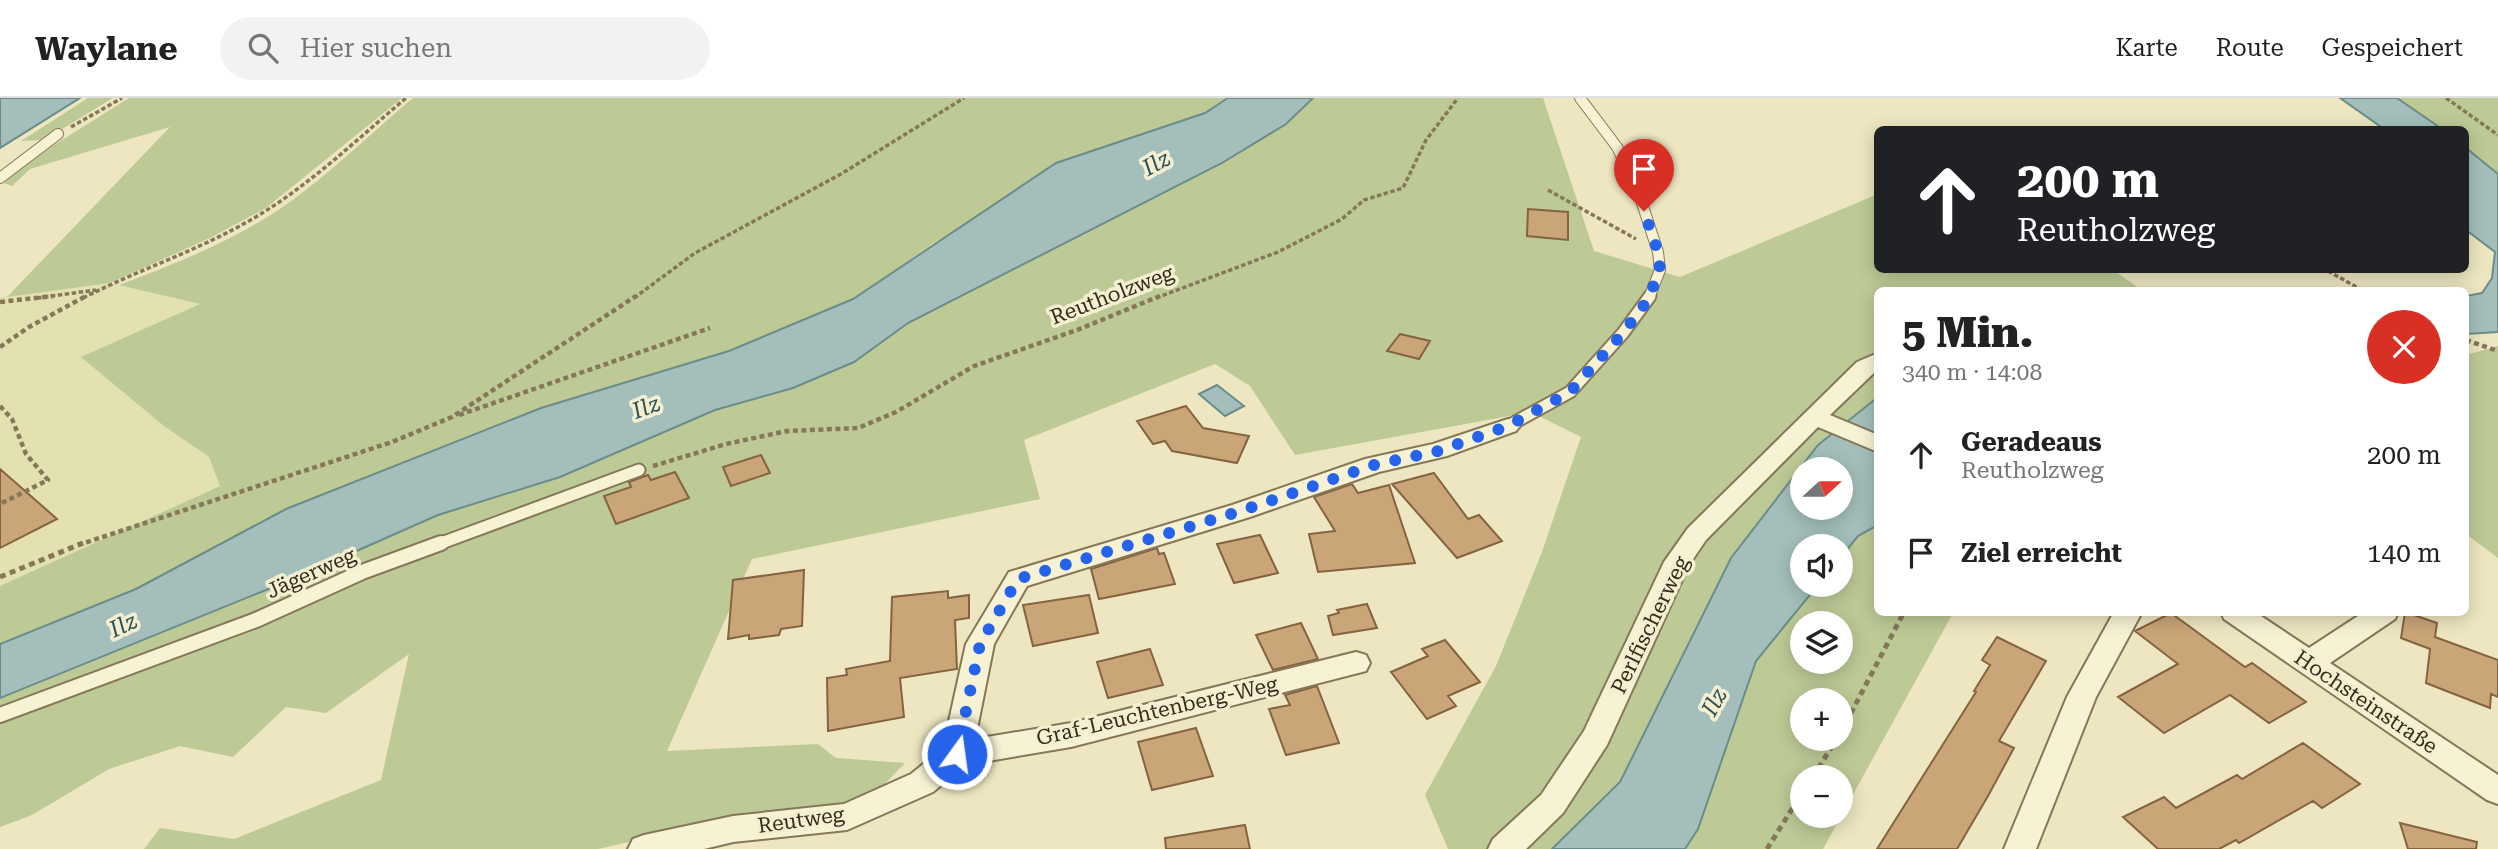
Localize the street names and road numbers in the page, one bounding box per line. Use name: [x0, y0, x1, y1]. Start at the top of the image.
street label: Reutholzweg: [1047, 260, 1177, 330]
street label: Jägerweg: [263, 543, 359, 603]
street label: Perlfischerweg: [1606, 552, 1694, 698]
street label: Hochsteinstraße: [2290, 645, 2442, 759]
street label: Graf-Leuchtenberg-Weg: [1034, 672, 1280, 750]
street label: Reutweg: [756, 802, 846, 838]

